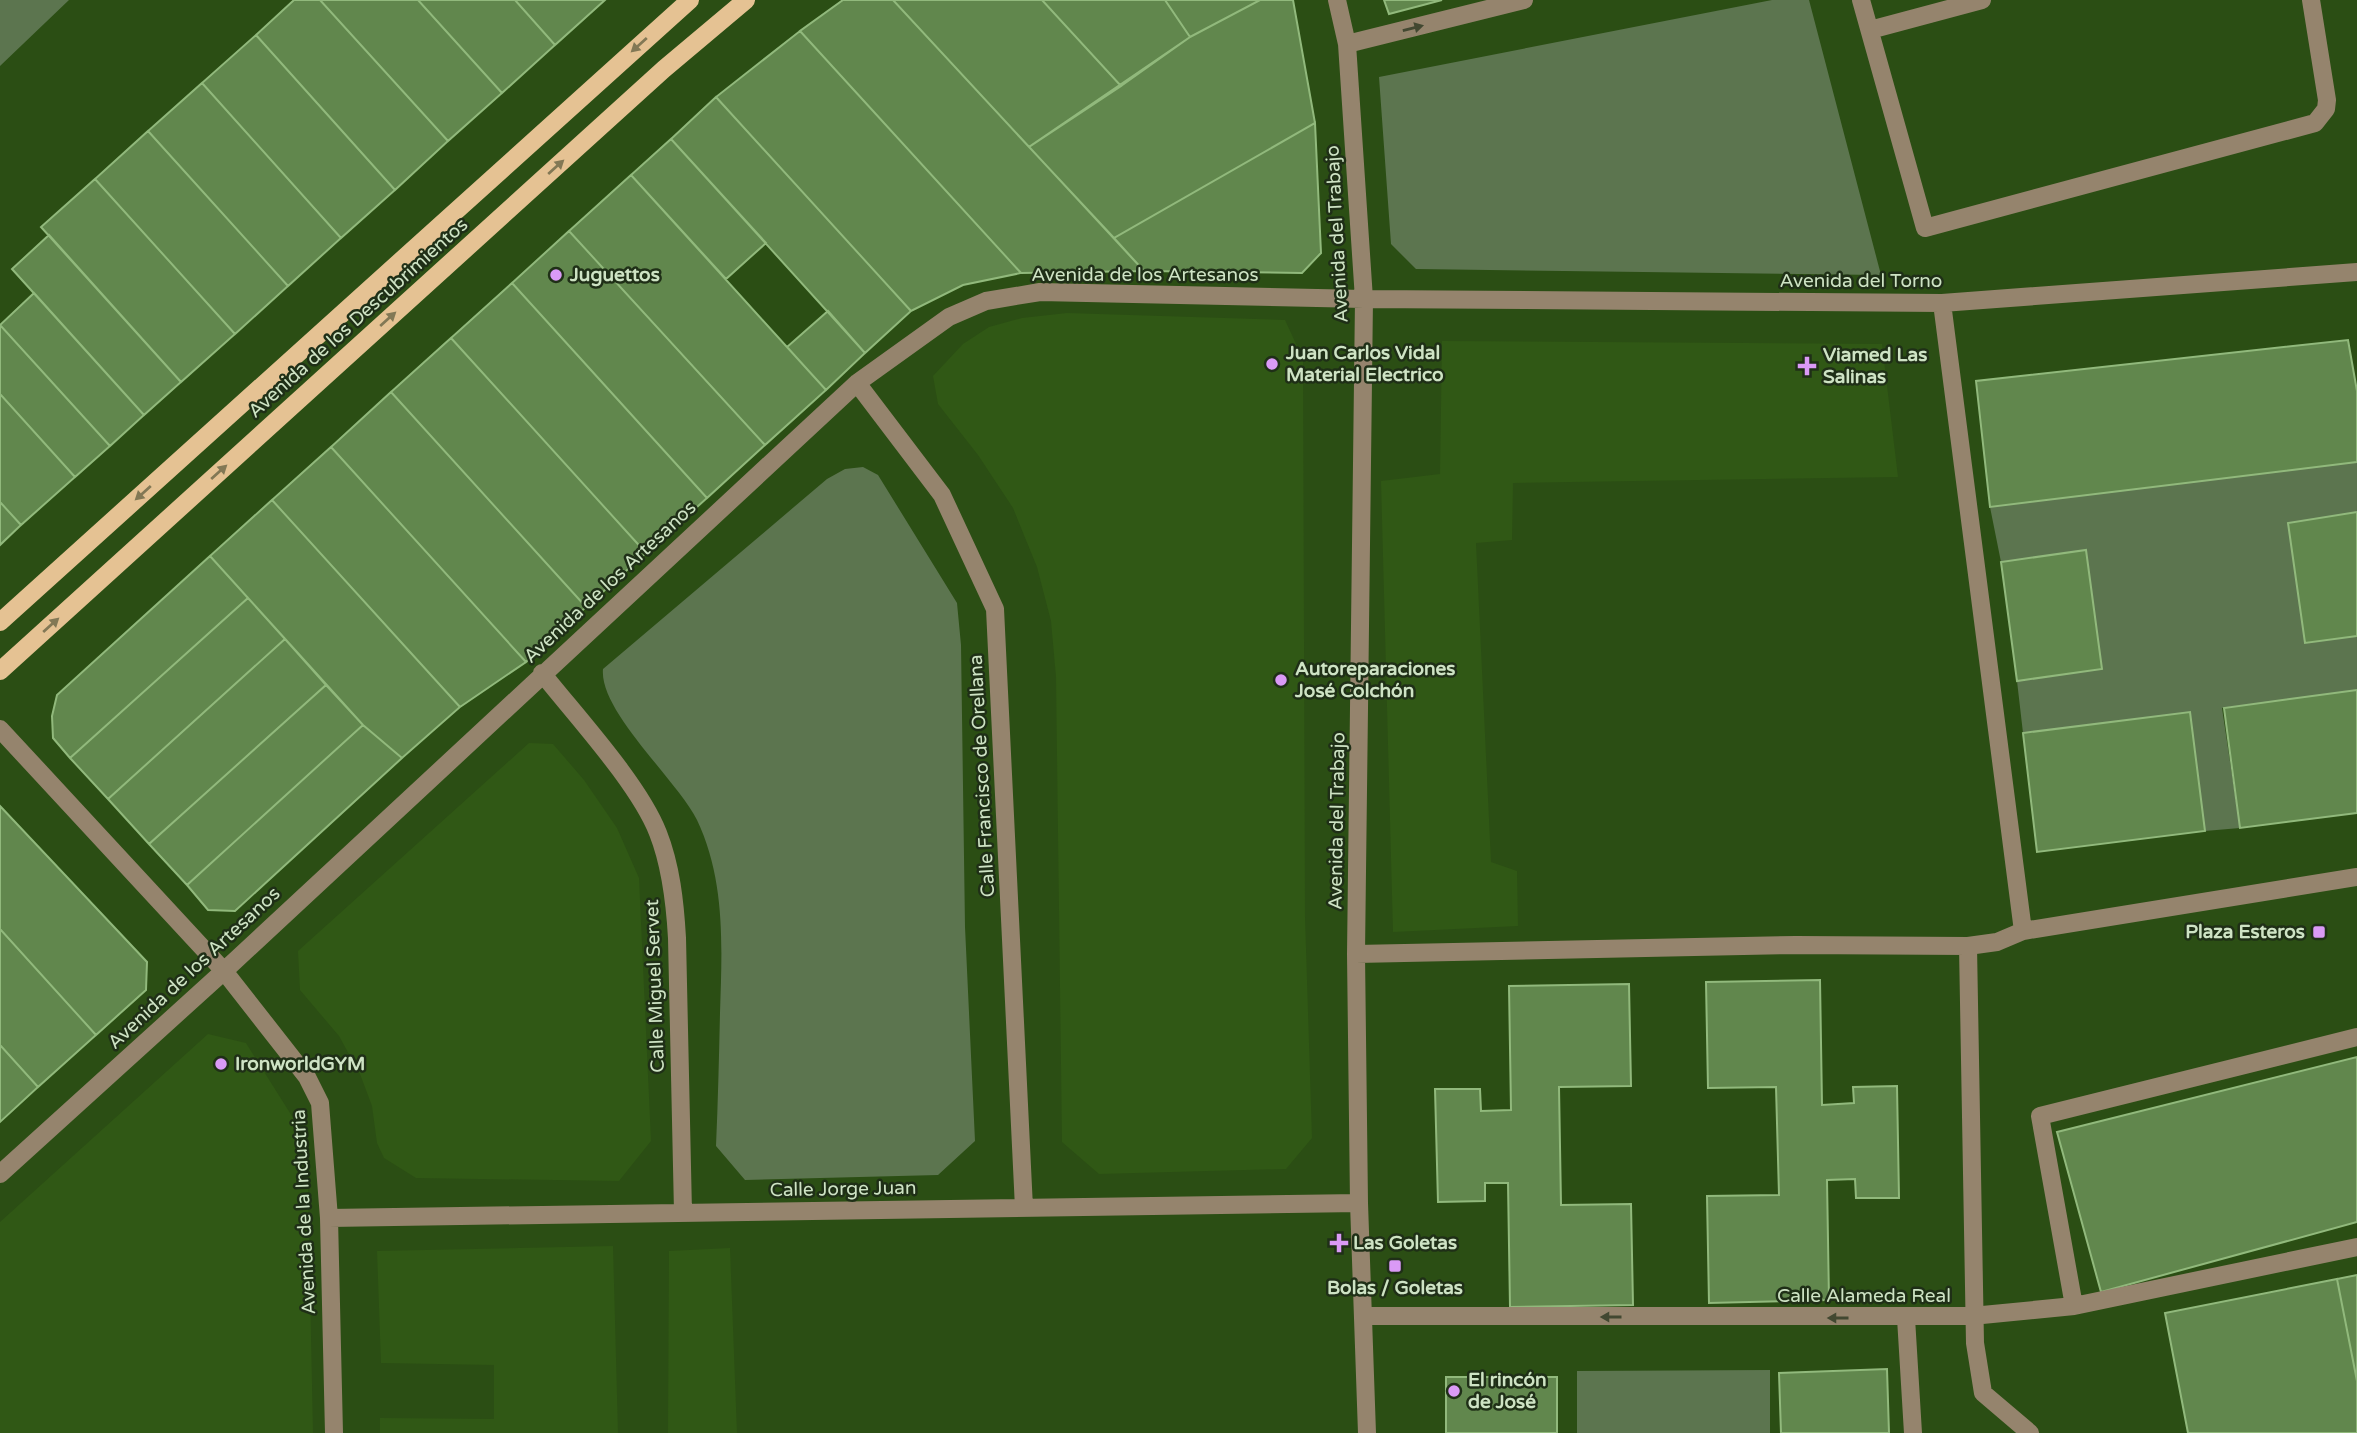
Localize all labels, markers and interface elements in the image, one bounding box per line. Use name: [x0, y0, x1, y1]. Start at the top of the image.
one-way arrow: [1402, 22, 1424, 33]
one-way arrow: [630, 37, 648, 53]
street label: Avenida del Trabajo: [1321, 145, 1353, 323]
one-way arrow: [547, 159, 564, 175]
street label: Avenida de los Descubrimientos: [244, 214, 472, 422]
place label: Juguettos: [569, 264, 660, 287]
street label: Avenida de los Artesanos: [1031, 264, 1259, 286]
marker: Juguettos: [548, 267, 564, 283]
street label: Avenida del Torno: [1780, 270, 1942, 292]
one-way arrow: [379, 312, 396, 328]
place label: Juan Carlos Vidal Material Electrico: [1285, 342, 1444, 386]
place label: Viamed Las Salinas: [1823, 344, 1927, 388]
marker: Juan Carlos Vidal Material Electrico: [1264, 356, 1280, 372]
marker: Viamed Las Salinas: [1797, 356, 1817, 376]
one-way arrow: [210, 464, 228, 480]
one-way arrow: [135, 485, 152, 501]
street label: Avenida de los Artesanos: [519, 496, 701, 668]
one-way arrow: [42, 618, 59, 633]
street label: Calle Francisco de Orellana: [965, 654, 999, 898]
place label: Autoreparaciones José Colchón: [1294, 658, 1455, 702]
marker: Autoreparaciones José Colchón: [1273, 672, 1289, 688]
street label: Avenida del Trabajo: [1324, 732, 1350, 910]
street label: Avenida de los Artesanos: [103, 882, 285, 1054]
street label: Calle Miguel Servet: [641, 899, 669, 1073]
place label: Plaza Esteros: [2185, 921, 2305, 943]
marker: Plaza Esteros: [2311, 924, 2327, 940]
place label: IronworldGYM: [235, 1053, 365, 1075]
marker: IronworldGYM: [213, 1056, 229, 1072]
street label: Avenida de la Industria: [288, 1109, 320, 1315]
street label: Calle Jorge Juan: [769, 1177, 917, 1201]
place label: Las Goletas: [1353, 1232, 1457, 1254]
marker: Las Goletas: [1331, 1235, 1347, 1251]
marker: Bolas / Goletas: [1387, 1258, 1403, 1274]
place label: Bolas / Goletas: [1327, 1277, 1463, 1299]
street label: Calle Alameda Real: [1777, 1285, 1951, 1307]
one-way arrow: [1599, 1311, 1621, 1323]
one-way arrow: [1827, 1312, 1849, 1324]
place label: El rincón de José: [1468, 1369, 1547, 1413]
marker: El rincón de José: [1446, 1383, 1462, 1399]

